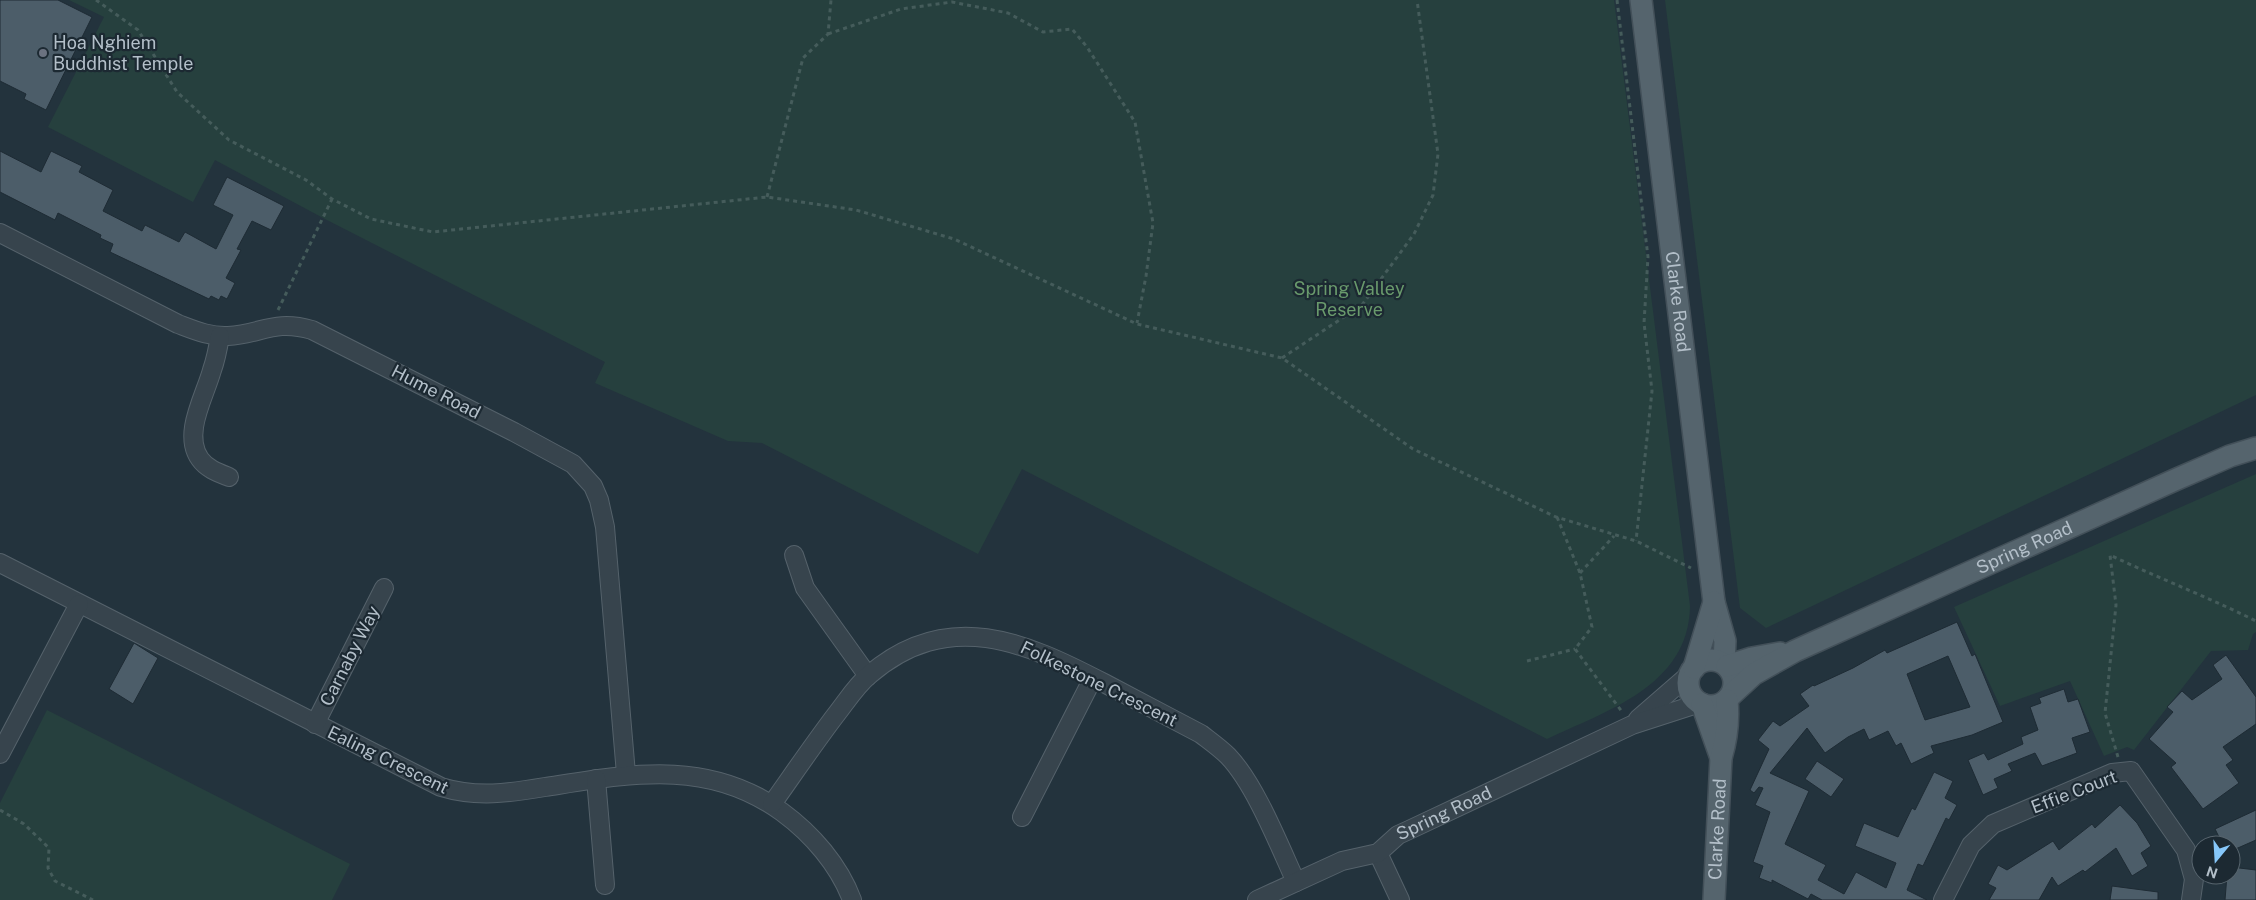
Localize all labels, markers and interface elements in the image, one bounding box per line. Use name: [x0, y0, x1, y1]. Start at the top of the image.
place label: Hoa Nghiem Buddhist Temple: [53, 32, 193, 74]
marker: Hoa Nghiem Buddhist Temple: [37, 47, 49, 59]
street label: Clarke Road: [1662, 250, 1695, 353]
park label: Spring Valley Reserve: [1293, 278, 1405, 320]
street label: Hume Road: [388, 360, 484, 423]
street label: Spring Road: [1973, 517, 2075, 578]
street label: Carnaby Way: [315, 602, 384, 709]
street label: Folkestone Crescent: [1017, 636, 1181, 731]
street label: Ealing Crescent: [324, 721, 452, 798]
street label: Effie Court: [2028, 766, 2120, 818]
street label: Clarke Road: [1704, 778, 1730, 880]
street label: Spring Road: [1393, 782, 1495, 844]
north arrow: [2191, 835, 2241, 885]
text: N: [2204, 863, 2220, 882]

